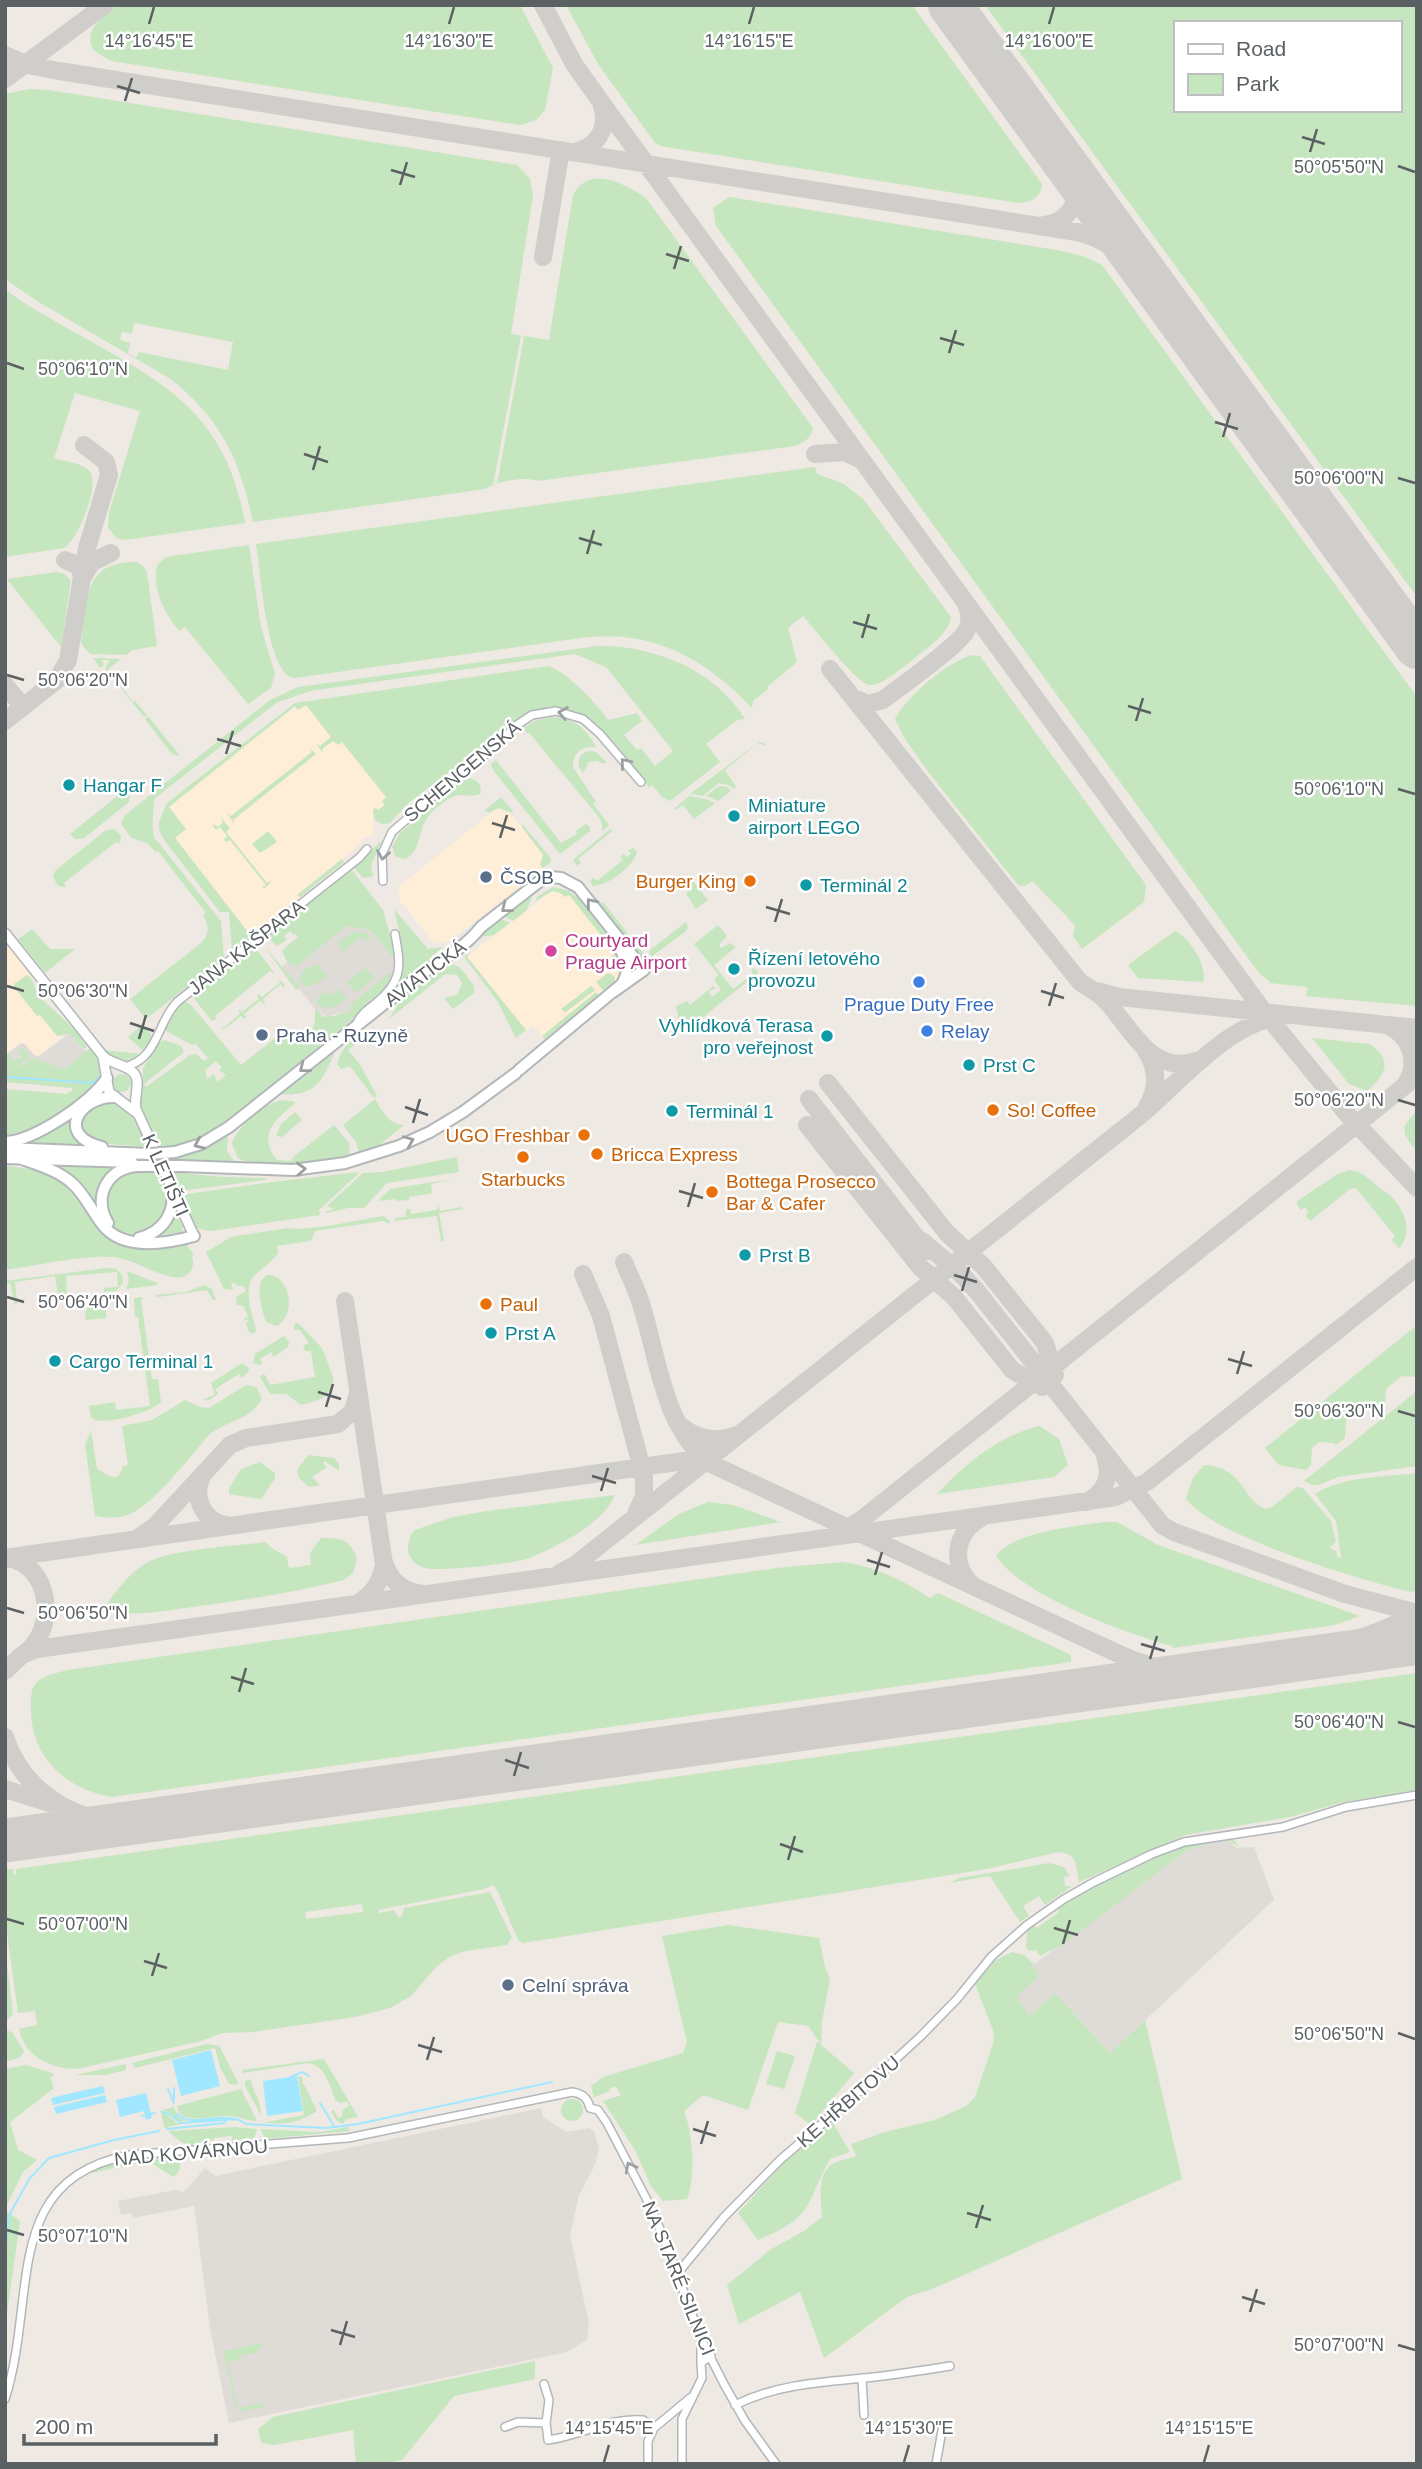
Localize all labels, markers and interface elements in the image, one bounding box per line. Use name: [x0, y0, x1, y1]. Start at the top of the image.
legend: [1174, 21, 1401, 112]
text: 14°16'45"E: [104, 31, 194, 51]
text: 14°16'30"E: [404, 31, 494, 51]
text: 14°16'15"E: [704, 31, 794, 51]
text: 14°16'00"E: [1004, 31, 1094, 51]
text: Road: [1236, 37, 1286, 60]
text: Park: [1236, 72, 1280, 95]
text: 50°05'50"N: [1294, 157, 1384, 177]
text: 50°06'10"N: [38, 359, 128, 379]
text: 50°06'00"N: [1294, 468, 1384, 488]
text: 50°06'20"N: [38, 670, 128, 690]
one-way arrow: [557, 707, 569, 722]
street label: SCHENGENSKÁ: [400, 716, 525, 826]
one-way arrow: [621, 758, 633, 771]
place label: Hangar F: [83, 775, 162, 796]
marker: Hangar F: [61, 777, 77, 793]
text: 50°06'10"N: [1294, 779, 1384, 799]
place label: Miniature airport LEGO: [748, 795, 860, 838]
marker: Miniature airport LEGO: [726, 808, 742, 824]
one-way arrow: [376, 849, 391, 861]
place label: ČSOB: [500, 867, 554, 888]
marker: ČSOB: [478, 869, 494, 885]
place label: Burger King: [636, 871, 736, 892]
marker: Burger King: [742, 873, 758, 889]
place label: Terminál 2: [820, 875, 908, 896]
marker: Terminál 2: [798, 877, 814, 893]
street label: JANA KAŠPARA: [184, 895, 309, 999]
one-way arrow: [501, 899, 513, 912]
one-way arrow: [587, 899, 600, 911]
place label: Courtyard Prague Airport: [565, 930, 687, 973]
street label: AVIATICKÁ: [380, 936, 470, 1011]
marker: Courtyard Prague Airport: [543, 943, 559, 959]
place label: Řízení letového provozu: [748, 948, 880, 991]
marker: Řízení letového provozu: [726, 961, 742, 977]
marker: Prague Duty Free: [911, 974, 927, 990]
text: 50°06'30"N: [38, 981, 128, 1001]
place label: Prague Duty Free: [844, 994, 994, 1015]
place label: Vyhlídková Terasa pro veřejnost: [659, 1015, 814, 1058]
place label: Relay: [941, 1021, 990, 1042]
marker: Relay: [919, 1023, 935, 1039]
place label: Praha - Ruzyně: [276, 1025, 408, 1046]
marker: Praha - Ruzyně: [254, 1027, 270, 1043]
marker: Vyhlídková Terasa pro veřejnost: [819, 1028, 835, 1044]
place label: Prst C: [983, 1055, 1036, 1076]
marker: Prst C: [961, 1057, 977, 1073]
one-way arrow: [300, 1059, 312, 1072]
text: 50°06'20"N: [1294, 1090, 1384, 1110]
place label: So! Coffee: [1007, 1100, 1096, 1121]
place label: Terminál 1: [686, 1101, 774, 1122]
marker: So! Coffee: [985, 1102, 1001, 1118]
marker: Terminál 1: [664, 1103, 680, 1119]
place label: UGO Freshbar: [445, 1125, 571, 1146]
marker: UGO Freshbar: [576, 1127, 592, 1143]
street label: K LETIŠTI: [138, 1131, 193, 1220]
one-way arrow: [194, 1136, 206, 1150]
one-way arrow: [402, 1136, 414, 1150]
place label: Bricca Express: [611, 1144, 738, 1165]
marker: Bricca Express: [589, 1146, 605, 1162]
marker: Starbucks: [515, 1149, 531, 1165]
one-way arrow: [296, 1162, 307, 1177]
place label: Starbucks: [481, 1169, 565, 1190]
place label: Bottega Prosecco Bar & Cafer: [726, 1171, 876, 1214]
marker: Bottega Prosecco Bar & Cafer: [704, 1184, 720, 1200]
place label: Prst B: [759, 1245, 811, 1266]
marker: Prst B: [737, 1247, 753, 1263]
text: 50°06'40"N: [38, 1292, 128, 1312]
place label: Paul: [500, 1294, 538, 1315]
marker: Paul: [478, 1296, 494, 1312]
place label: Prst A: [505, 1323, 556, 1344]
marker: Prst A: [483, 1325, 499, 1341]
place label: Cargo Terminal 1: [69, 1351, 213, 1372]
marker: Cargo Terminal 1: [47, 1353, 63, 1369]
text: 50°06'30"N: [1294, 1401, 1384, 1421]
text: 50°06'50"N: [38, 1603, 128, 1623]
text: 50°06'40"N: [1294, 1712, 1384, 1732]
text: 50°07'00"N: [38, 1914, 128, 1934]
place label: Celní správa: [522, 1975, 629, 1996]
marker: Celní správa: [500, 1977, 516, 1993]
text: 50°06'50"N: [1294, 2024, 1384, 2044]
street label: KE HŘBITOVU: [793, 2051, 904, 2151]
street label: NAD KOVÁRNOU: [113, 2135, 269, 2170]
one-way arrow: [625, 2162, 638, 2174]
street label: NA STARÉ SILNICI: [638, 2198, 719, 2358]
text: 50°07'10"N: [38, 2226, 128, 2246]
text: 50°07'00"N: [1294, 2335, 1384, 2355]
scale bar: [24, 2402, 217, 2446]
text: 200 m: [35, 2415, 93, 2438]
text: 14°15'45"E: [564, 2418, 654, 2438]
text: 14°15'30"E: [864, 2418, 954, 2438]
text: 14°15'15"E: [1164, 2418, 1254, 2438]

